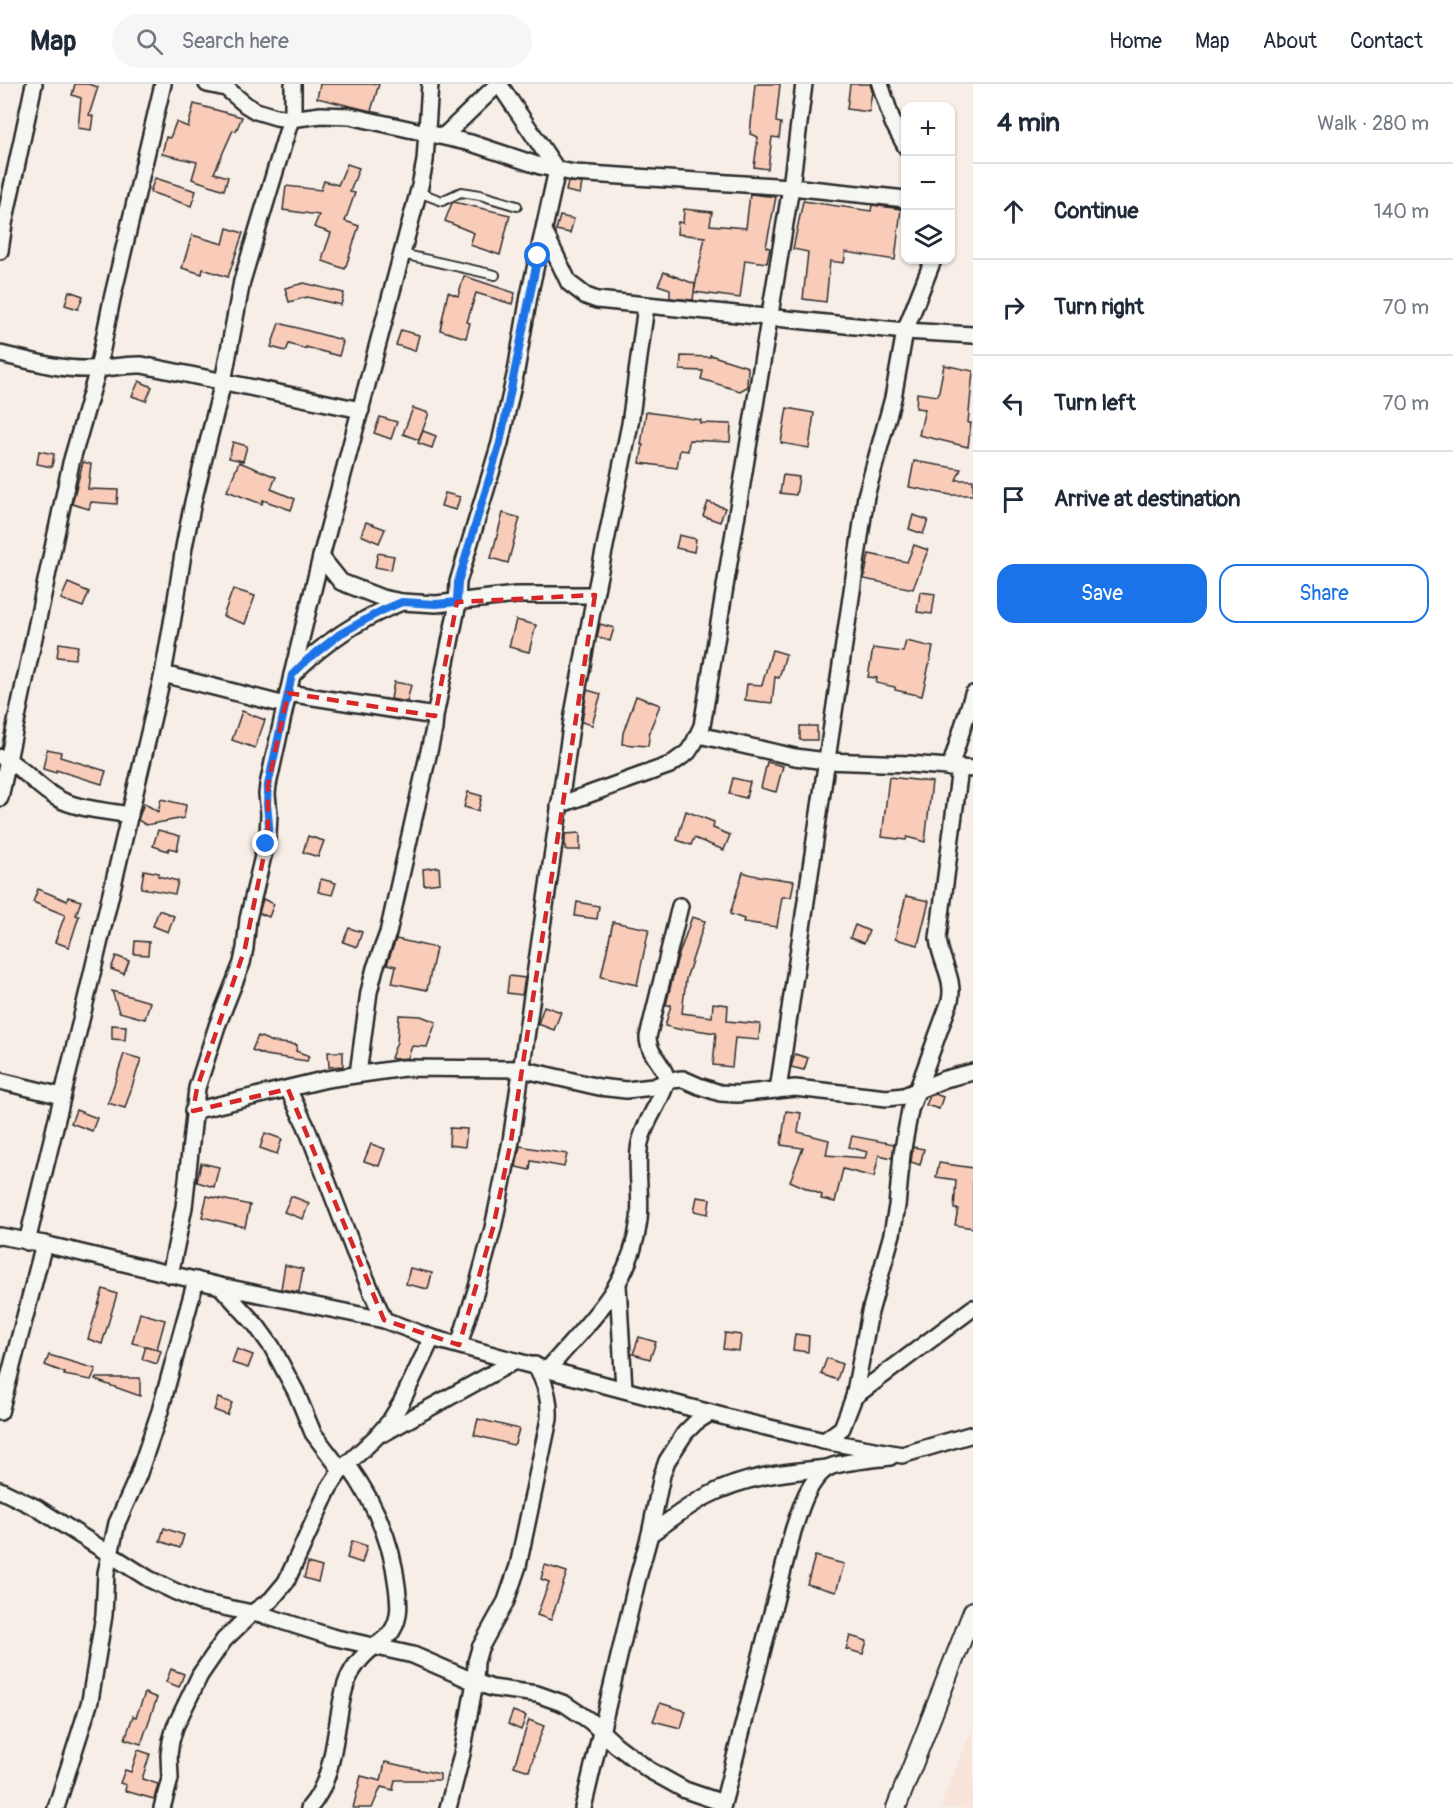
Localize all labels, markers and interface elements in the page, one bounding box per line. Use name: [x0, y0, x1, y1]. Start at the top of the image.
search box: [112, 14, 532, 68]
text: Map: [30, 24, 76, 59]
icon: search: [133, 25, 166, 58]
text: Search here: [181, 27, 289, 55]
text: Home: [1109, 28, 1162, 55]
text: Map: [1195, 28, 1230, 55]
text: About: [1263, 28, 1317, 55]
text: Contact: [1350, 28, 1423, 55]
map controls: [901, 102, 955, 264]
button: +: [901, 102, 955, 156]
text: 4 min: [997, 107, 1060, 139]
text: Walk · 280 m: [1317, 111, 1429, 136]
button: −: [901, 156, 955, 210]
icon: ahead: [997, 195, 1030, 228]
text: Continue: [1054, 197, 1138, 225]
text: 140 m: [1374, 199, 1429, 224]
button: layers: [901, 210, 955, 264]
route start: [524, 242, 550, 268]
icon: right: [997, 291, 1030, 324]
text: Turn right: [1054, 293, 1144, 321]
text: 70 m: [1383, 295, 1429, 320]
icon: left: [997, 387, 1030, 420]
text: Turn left: [1054, 389, 1136, 417]
text: 70 m: [1383, 391, 1429, 416]
icon: arrive: [997, 483, 1030, 516]
text: Arrive at destination: [1054, 485, 1240, 513]
button: Save: [997, 564, 1207, 623]
button: Share: [1219, 564, 1429, 623]
route end: [252, 830, 278, 856]

